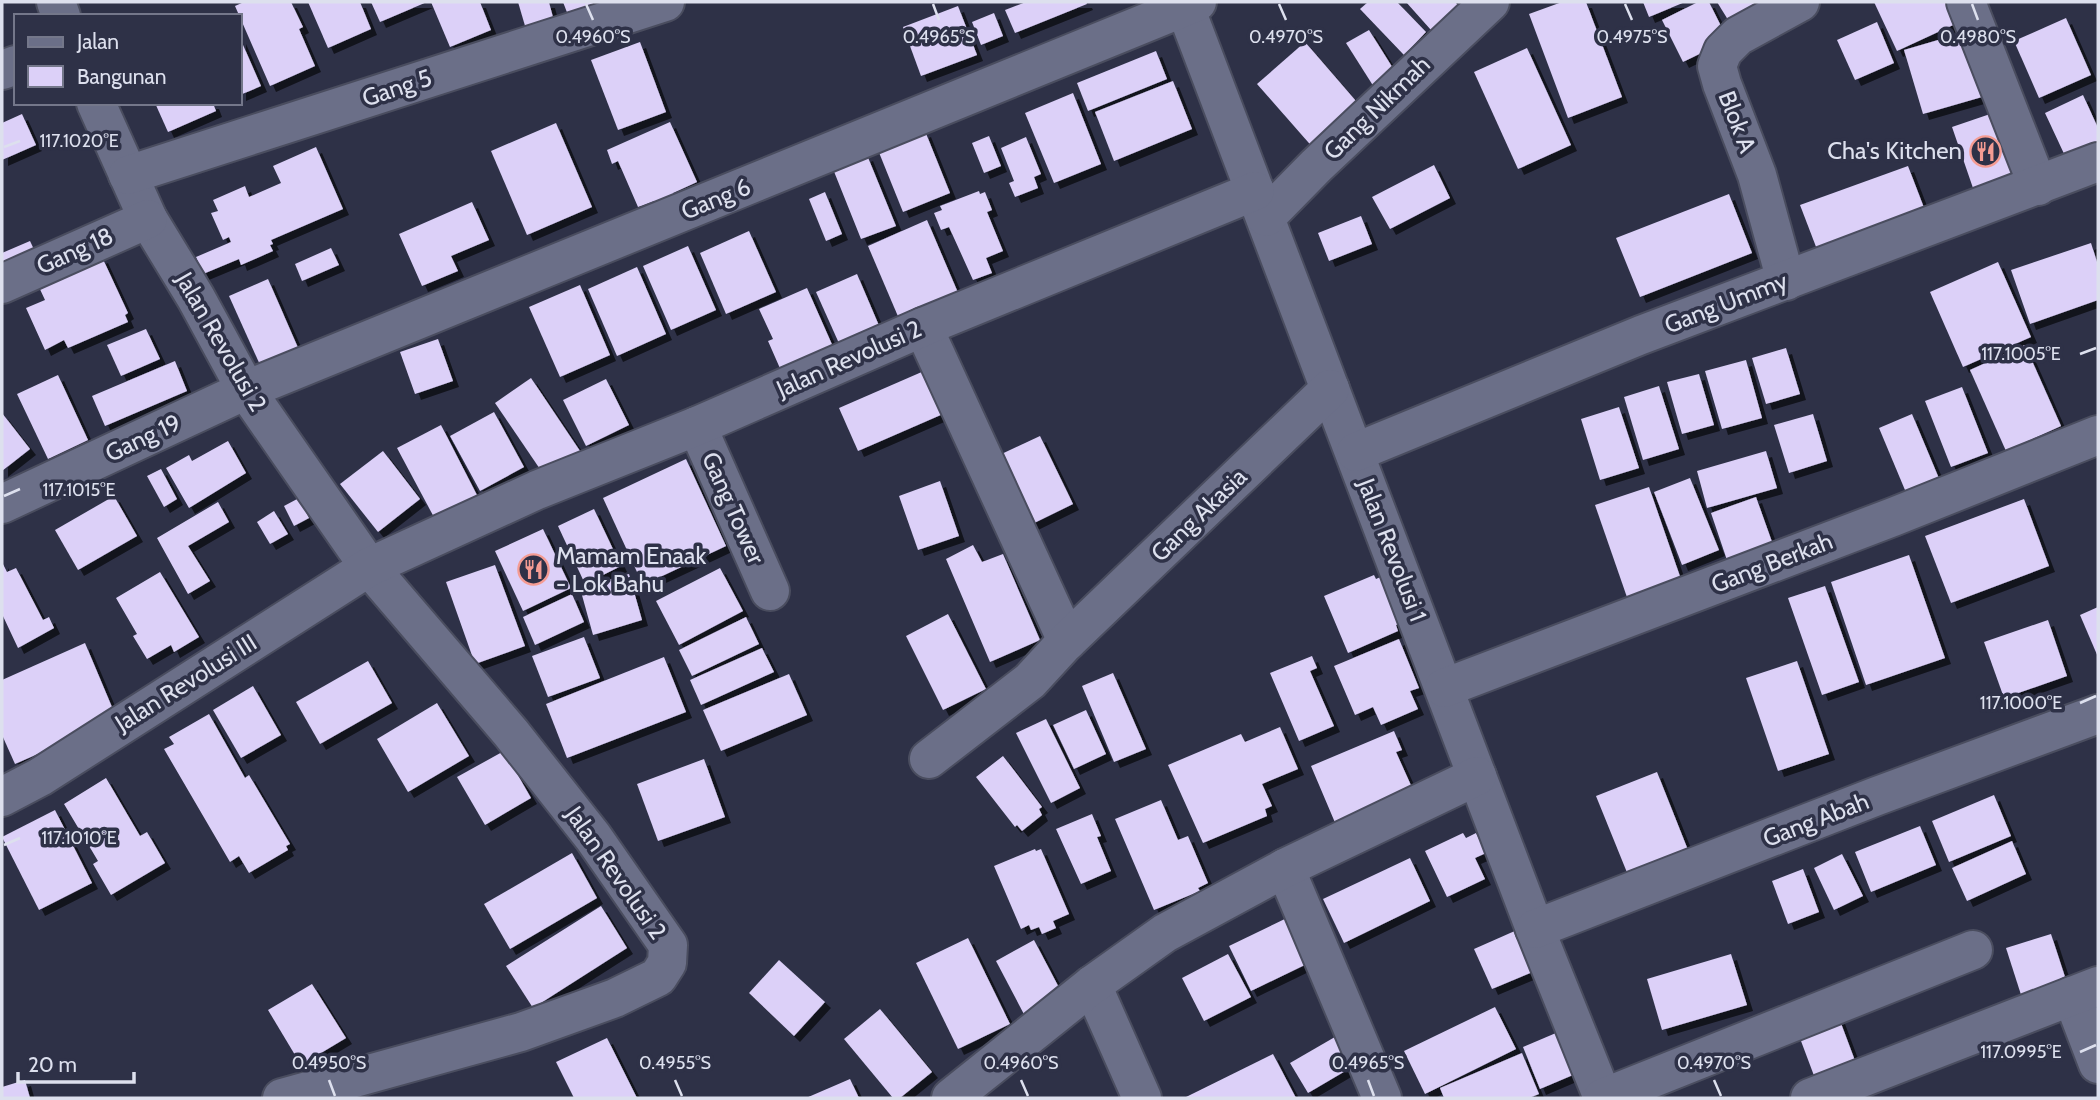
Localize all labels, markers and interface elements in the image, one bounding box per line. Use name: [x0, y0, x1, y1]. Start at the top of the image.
legend: [14, 14, 242, 105]
text: 0.4960°S: [555, 26, 631, 48]
text: 0.4965°S: [903, 26, 975, 48]
text: 0.4970°S: [1249, 26, 1323, 48]
text: 0.4975°S: [1596, 26, 1668, 48]
text: 0.4980°S: [1940, 26, 2016, 48]
text: Jalan: [76, 29, 119, 54]
street label: Gang Nikmah: [1317, 50, 1436, 165]
street label: Gang 5: [358, 63, 435, 112]
text: Bangunan: [77, 64, 166, 89]
street label: Blok A: [1712, 87, 1763, 157]
text: 117.1020°E: [39, 130, 119, 152]
restaurant icon: Cha's Kitchen: [1968, 134, 2002, 168]
place label: Cha's Kitchen: [1827, 136, 1962, 165]
street label: Gang 6: [677, 172, 755, 225]
street label: Gang 18: [32, 221, 118, 280]
street label: Jalan Revolusi 2: [169, 266, 273, 416]
street label: Gang Ummy: [1660, 266, 1791, 339]
street label: Jalan Revolusi 2: [771, 314, 926, 404]
text: 117.1005°E: [1981, 343, 2061, 365]
street label: Gang 19: [100, 408, 185, 468]
street label: Gang Tower: [696, 447, 771, 569]
street label: Gang Akasia: [1145, 462, 1253, 567]
street label: Jalan Revolusi 1: [1352, 473, 1433, 625]
text: 117.1015°E: [43, 479, 115, 501]
street label: Gang Berkah: [1707, 526, 1837, 599]
place label: Mamam Enaak - Lok Bahu: [556, 541, 706, 598]
restaurant icon: Mamam Enaak - Lok Bahu: [516, 553, 550, 587]
street label: Jalan Revolusi III: [109, 628, 262, 738]
text: 117.1000°E: [1980, 692, 2062, 714]
street label: Gang Abah: [1759, 786, 1873, 853]
street label: Jalan Revolusi 2: [559, 800, 673, 945]
text: 117.1010°E: [41, 827, 117, 849]
scale bar: [18, 1040, 133, 1084]
text: 117.0995°E: [1980, 1041, 2062, 1063]
text: 20 m: [28, 1052, 77, 1077]
text: 0.4950°S: [292, 1052, 366, 1074]
text: 0.4955°S: [639, 1052, 711, 1074]
text: 0.4960°S: [983, 1052, 1059, 1074]
text: 0.4965°S: [1332, 1052, 1404, 1074]
text: 0.4970°S: [1677, 1052, 1751, 1074]

